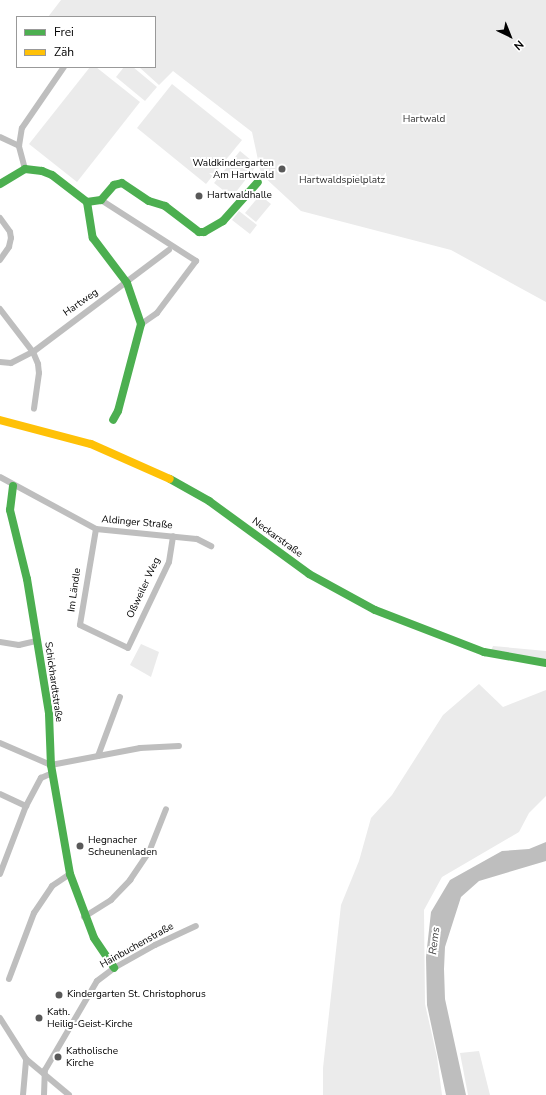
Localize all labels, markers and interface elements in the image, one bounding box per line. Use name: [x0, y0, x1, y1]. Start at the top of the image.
legend: [16, 16, 156, 68]
north arrow: [490, 16, 530, 56]
text: Frei: [54, 24, 74, 40]
text: N: [510, 37, 527, 53]
text: Zäh: [54, 44, 74, 60]
park label: Hartwald: [403, 114, 445, 126]
place label: Waldkindergarten Am Hartwald: [192, 157, 274, 180]
marker: Waldkindergarten Am Hartwald: [277, 164, 287, 174]
park label: Hartwaldspielplatz: [299, 175, 385, 187]
place label: Hartwaldhalle: [207, 190, 272, 202]
marker: Hartwaldhalle: [194, 191, 204, 201]
street label: Hartweg: [61, 287, 101, 319]
street label: Aldinger Straße: [101, 514, 173, 532]
street label: Neckarstraße: [249, 516, 305, 560]
street label: Oßweiler Weg: [125, 556, 163, 620]
street label: Im Ländle: [66, 567, 84, 613]
street label: Schickhardtstraße: [41, 641, 65, 723]
place label: Hegnacher Scheunenladen: [88, 834, 157, 858]
marker: Hegnacher Scheunenladen: [75, 841, 85, 851]
street label: Hainbuchenstraße: [98, 921, 176, 971]
water label: Rems: [427, 926, 443, 956]
place label: Kindergarten St. Christophorus: [67, 989, 206, 1001]
marker: Kindergarten St. Christophorus: [54, 990, 64, 1000]
place label: Kath. Heilig-Geist-Kirche: [47, 1006, 133, 1030]
marker: Kath. Heilig-Geist-Kirche: [34, 1013, 44, 1023]
place label: Katholische Kirche: [66, 1045, 118, 1068]
marker: Katholische Kirche: [53, 1052, 63, 1062]

